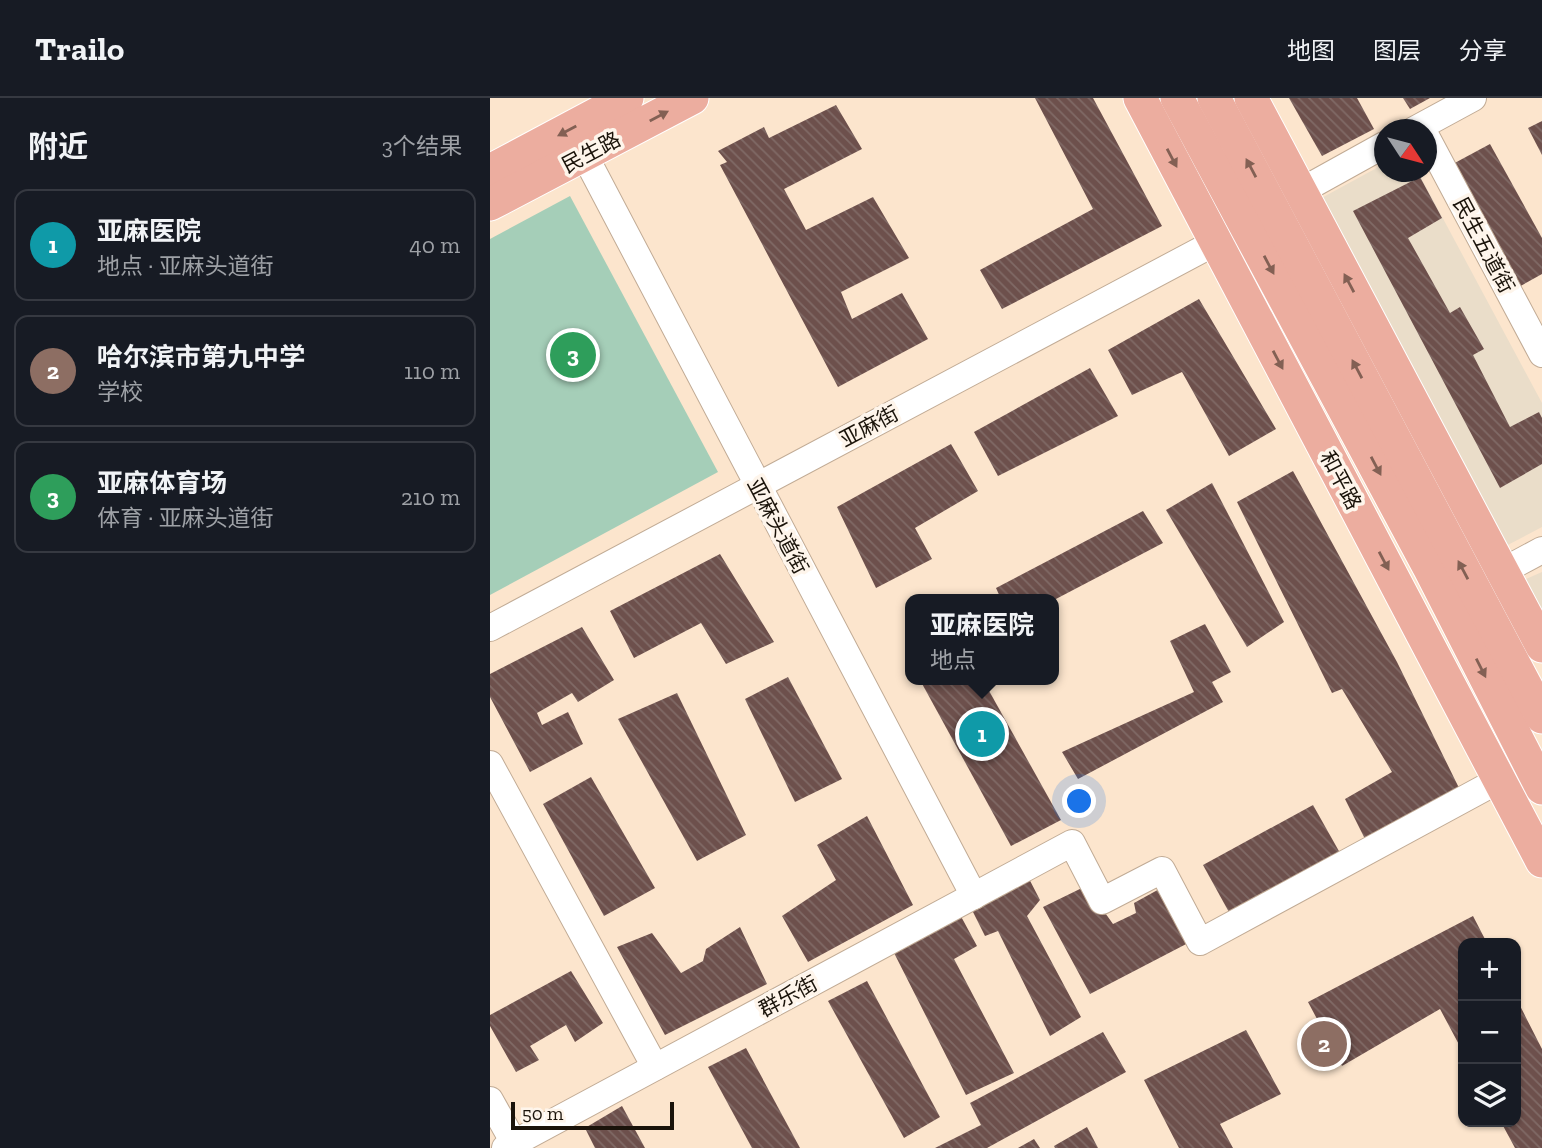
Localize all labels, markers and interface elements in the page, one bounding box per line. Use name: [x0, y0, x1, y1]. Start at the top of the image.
text: Trailo: [35, 29, 124, 68]
text: 地图: [1287, 36, 1335, 65]
text: 图层: [1373, 36, 1421, 65]
text: 分享: [1459, 36, 1507, 65]
one-way arrow: [649, 110, 669, 121]
north arrow: [1374, 119, 1437, 182]
one-way arrow: [557, 125, 577, 137]
street label: 民生路: [557, 126, 625, 178]
text: 附近: [28, 129, 88, 165]
text: 3个结果: [382, 132, 462, 160]
one-way arrow: [1166, 149, 1178, 168]
one-way arrow: [1246, 157, 1258, 177]
street label: 民生五道街: [1448, 193, 1520, 297]
text: 亚麻医院: [97, 215, 201, 247]
text: 1: [48, 231, 58, 259]
text: 40 m: [409, 231, 460, 259]
text: 地点 · 亚麻头道街: [97, 252, 273, 280]
one-way arrow: [1263, 256, 1275, 275]
one-way arrow: [1344, 273, 1355, 293]
pin: 3: [550, 329, 596, 381]
text: 哈尔滨市第九中学: [97, 341, 305, 373]
one-way arrow: [1272, 350, 1284, 370]
text: 2: [47, 357, 59, 385]
text: 110 m: [404, 357, 460, 385]
one-way arrow: [1352, 359, 1363, 379]
text: 学校: [97, 378, 143, 406]
street label: 亚麻街: [835, 400, 903, 452]
street label: 和平路: [1315, 446, 1367, 514]
one-way arrow: [1369, 457, 1381, 477]
text: 亚麻体育场: [97, 467, 227, 499]
street label: 亚麻头道街: [742, 474, 814, 578]
text: 3: [47, 483, 59, 511]
text: 210 m: [401, 483, 460, 511]
text: 体育 · 亚麻头道街: [97, 504, 273, 532]
one-way arrow: [1378, 551, 1390, 571]
one-way arrow: [1457, 561, 1469, 580]
popup: [905, 594, 1059, 685]
text: 亚麻医院: [930, 609, 1034, 641]
text: 地点: [930, 646, 976, 674]
one-way arrow: [1475, 658, 1486, 678]
pin: 1: [959, 708, 1005, 760]
your location: [1062, 784, 1096, 818]
map controls: [1458, 938, 1521, 1127]
button: +: [1458, 938, 1521, 1001]
street label: 群乐街: [754, 970, 822, 1022]
button: −: [1458, 1001, 1521, 1064]
pin: 2: [1301, 1018, 1347, 1070]
button: layers: [1458, 1064, 1521, 1127]
scale bar: [511, 1099, 674, 1131]
text: 50 m: [522, 1102, 563, 1125]

